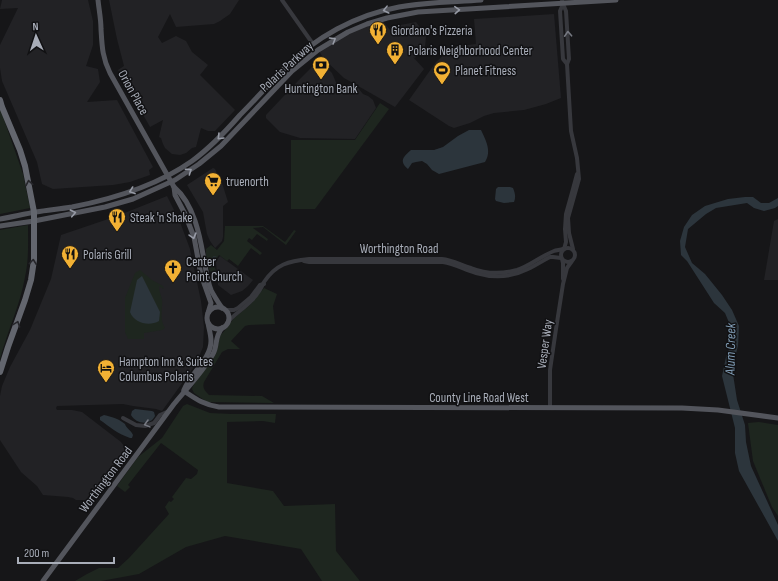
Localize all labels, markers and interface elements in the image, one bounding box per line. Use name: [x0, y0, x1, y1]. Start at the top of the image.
one-way arrow: [383, 6, 390, 14]
one-way arrow: [454, 6, 460, 15]
north arrow: [16, 16, 56, 56]
text: N: [32, 20, 39, 33]
restaurant icon: Giordano's Pizzeria: [368, 20, 388, 45]
place label: Giordano's Pizzeria: [391, 23, 472, 39]
one-way arrow: [563, 31, 572, 37]
street label: Polaris Parkway: [257, 38, 317, 96]
one-way arrow: [329, 38, 336, 45]
building icon: Polaris Neighborhood Center: [385, 40, 405, 65]
place label: Polaris Neighborhood Center: [408, 43, 533, 59]
bank icon: Huntington Bank: [311, 55, 331, 80]
sports icon: Planet Fitness: [432, 60, 452, 85]
place label: Planet Fitness: [455, 63, 517, 79]
street label: Orion Place: [114, 67, 152, 118]
place label: Huntington Bank: [284, 81, 358, 97]
one-way arrow: [217, 132, 225, 140]
one-way arrow: [185, 169, 192, 176]
supermarket icon: truenorth: [203, 171, 223, 196]
place label: truenorth: [226, 174, 269, 190]
one-way arrow: [25, 180, 33, 186]
one-way arrow: [129, 186, 136, 194]
restaurant icon: Steak 'n Shake: [107, 207, 127, 232]
one-way arrow: [69, 210, 76, 218]
place label: Steak 'n Shake: [130, 210, 192, 226]
one-way arrow: [188, 233, 197, 240]
street label: Worthington Road: [360, 241, 438, 257]
restaurant icon: Polaris Grill: [60, 244, 80, 269]
place label: Polaris Grill: [83, 247, 132, 263]
place label: Center Point Church: [186, 254, 243, 285]
church icon: Center Point Church: [163, 258, 183, 283]
one-way arrow: [28, 259, 37, 265]
street label: Vesper Way: [534, 318, 556, 370]
one-way arrow: [12, 320, 20, 327]
water label: Alum Creek: [722, 322, 739, 376]
place label: Hampton Inn & Suites Columbus Polaris: [119, 354, 213, 385]
hotel icon: Hampton Inn & Suites Columbus Polaris: [96, 358, 116, 383]
street label: County Line Road West: [429, 390, 529, 406]
one-way arrow: [144, 419, 151, 428]
street label: Worthington Road: [76, 443, 136, 516]
scale bar: [18, 539, 114, 565]
text: 200 m: [24, 546, 50, 561]

